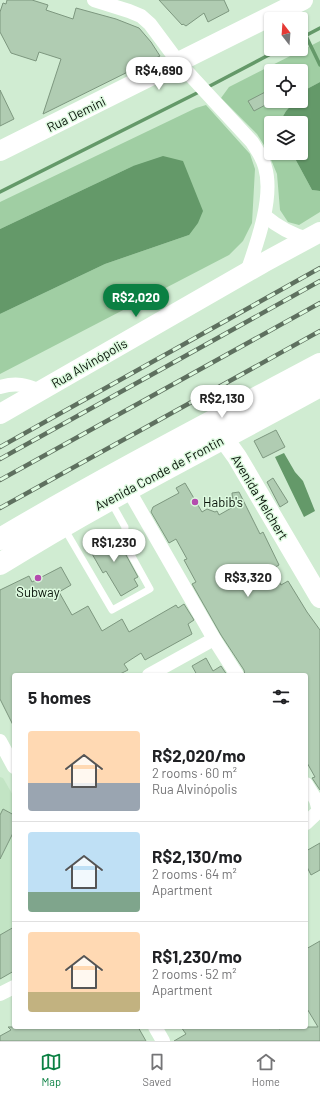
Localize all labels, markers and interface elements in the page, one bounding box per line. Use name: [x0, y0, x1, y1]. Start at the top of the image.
north arrow: [264, 12, 308, 56]
map controls: [264, 12, 308, 160]
pin: R$4,690: [122, 57, 196, 91]
text: R$4,690: [135, 62, 183, 78]
button: locate: [264, 64, 308, 108]
street label: Rua Demini: [44, 93, 108, 135]
button: layers: [264, 116, 308, 160]
pin: R$2,020: [99, 284, 173, 318]
text: R$2,020: [112, 289, 160, 305]
street label: Rua Alvinópolis: [48, 335, 130, 391]
pin: R$2,130: [185, 385, 259, 419]
text: R$2,130: [199, 390, 245, 406]
street label: Avenida Conde de Frontin: [92, 432, 226, 514]
street label: Avenida Melchert: [228, 452, 292, 542]
place label: Habib's: [203, 494, 243, 510]
marker: Habib's: [190, 497, 200, 507]
pin: R$1,230: [77, 529, 151, 563]
text: R$1,230: [92, 534, 137, 550]
pin: R$3,320: [211, 564, 285, 598]
text: R$3,320: [224, 569, 272, 585]
marker: Subway: [33, 573, 43, 583]
place label: Subway: [16, 584, 60, 600]
icon: filters: [270, 686, 292, 708]
text: 5 homes: [28, 687, 91, 707]
text: R$2,020/mo: [152, 745, 246, 765]
icon: home: [60, 747, 108, 795]
text: 2 rooms · 60 m²: [152, 765, 237, 781]
text: Rua Alvinópolis: [152, 781, 237, 797]
text: R$2,130/mo: [152, 846, 242, 866]
icon: home: [60, 848, 108, 896]
text: 2 rooms · 64 m²: [152, 866, 237, 882]
text: Apartment: [152, 882, 213, 898]
text: R$1,230/mo: [152, 946, 242, 966]
icon: home: [60, 948, 108, 996]
text: 2 rooms · 52 m²: [152, 966, 237, 982]
text: Apartment: [152, 982, 213, 998]
tab: Map: [40, 1051, 62, 1088]
tab: Saved: [143, 1051, 171, 1088]
tab: Home: [252, 1051, 280, 1088]

